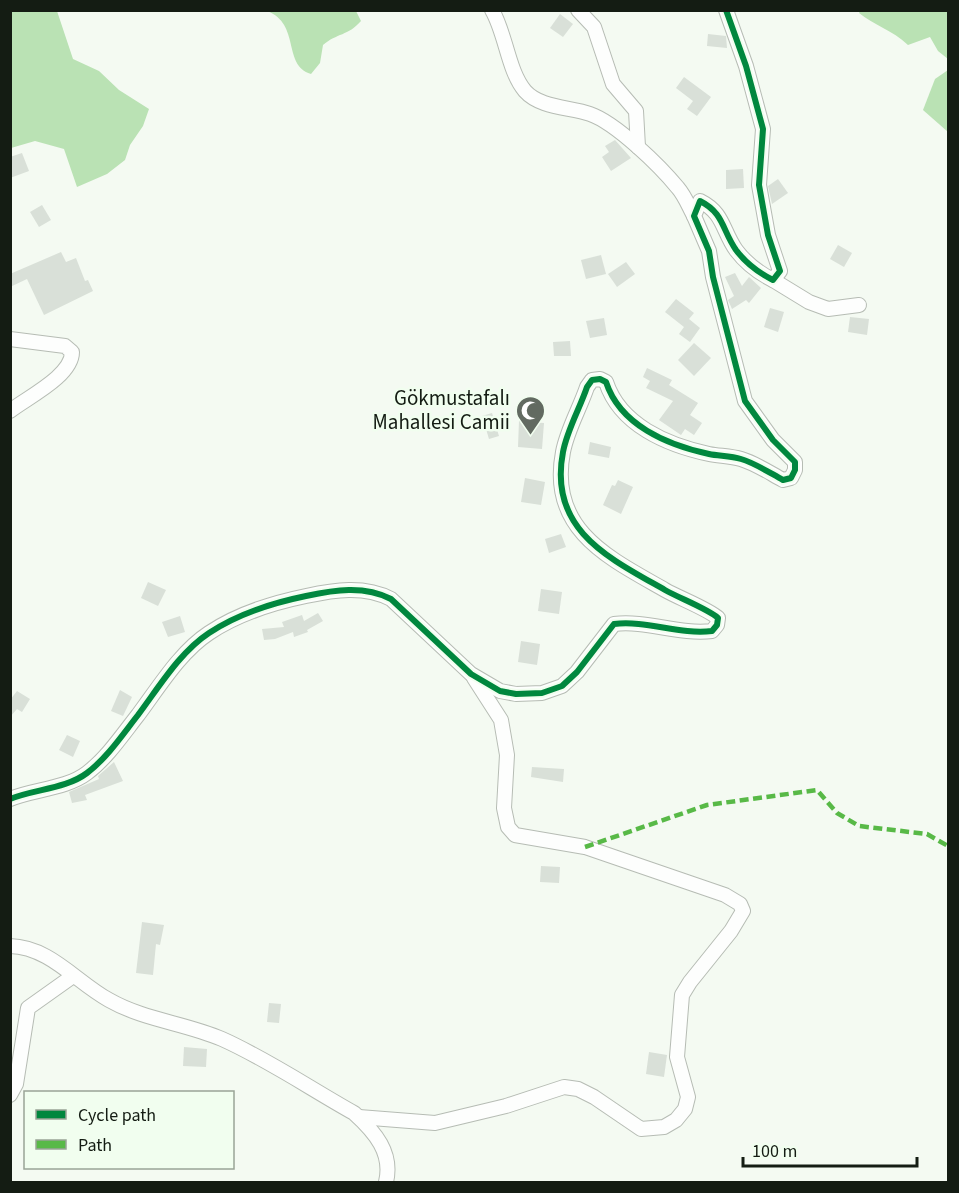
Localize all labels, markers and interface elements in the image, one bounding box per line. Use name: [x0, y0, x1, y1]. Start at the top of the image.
place label: Gökmustafalı Mahallesi Camii: [373, 383, 510, 437]
mosque icon: Gökmustafalı Mahallesi Camii: [515, 394, 547, 436]
legend: [24, 1091, 234, 1169]
text: Cycle path: [78, 1103, 156, 1128]
scale bar: [743, 1130, 917, 1168]
text: Path: [78, 1133, 112, 1158]
text: 100 m: [752, 1139, 797, 1164]

